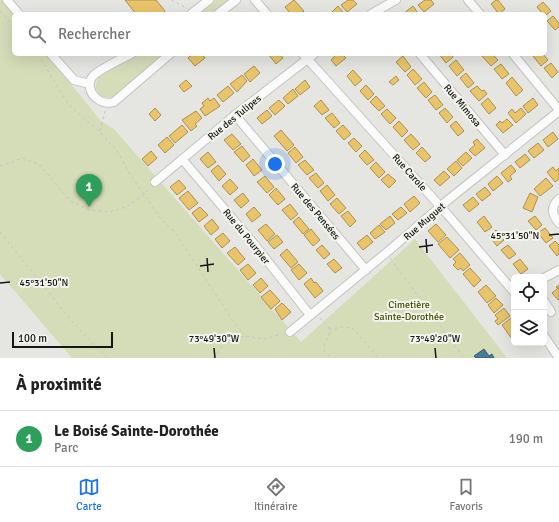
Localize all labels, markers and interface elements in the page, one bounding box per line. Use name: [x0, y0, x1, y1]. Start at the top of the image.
search box: [12, 12, 547, 56]
icon: search: [26, 23, 48, 45]
text: Rechercher: [58, 25, 131, 43]
street label: Rue Mimosa: [441, 82, 483, 129]
street label: Rue des Tulipes: [206, 92, 264, 143]
street label: Rue Carole: [389, 152, 429, 194]
your location: [265, 154, 285, 174]
pin: 1: [76, 174, 102, 207]
street label: Rue des Pensées: [288, 181, 343, 243]
street label: Rue Muguet: [401, 200, 448, 243]
street label: Rue du Pourpier: [220, 206, 272, 267]
text: 45°31'50"N: [491, 230, 539, 242]
map controls: [511, 274, 547, 346]
button: locate: [511, 274, 547, 310]
text: 45°31'50"N: [20, 277, 68, 289]
park label: Cimetière Sainte-Dorothée: [374, 299, 444, 323]
button: layers: [511, 310, 547, 346]
scale bar: [12, 330, 113, 349]
text: 100 m: [18, 332, 47, 345]
text: 73°49'30"W: [189, 333, 240, 345]
text: 73°49'20"W: [410, 333, 461, 345]
text: À proximité: [16, 374, 102, 395]
text: Le Boisé Sainte-Dorothée: [54, 422, 219, 440]
text: 1: [25, 431, 33, 447]
text: 190 m: [509, 431, 543, 447]
text: Parc: [54, 440, 78, 456]
tab: Carte: [76, 476, 102, 513]
tab: Itinéraire: [254, 476, 297, 513]
tab: Favoris: [450, 476, 483, 513]

